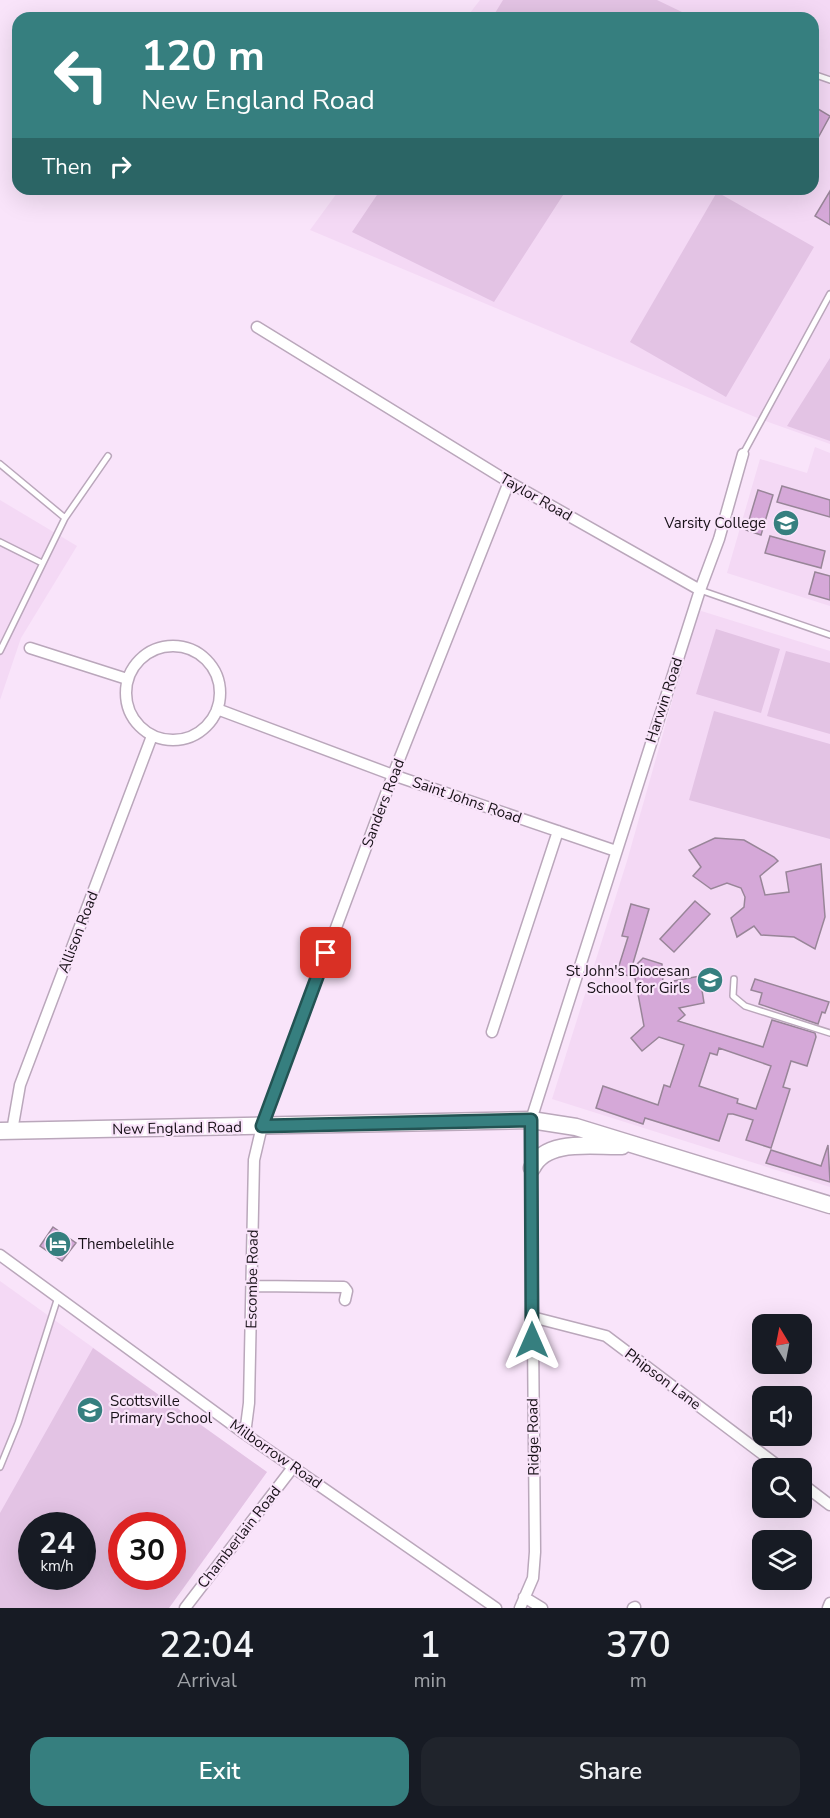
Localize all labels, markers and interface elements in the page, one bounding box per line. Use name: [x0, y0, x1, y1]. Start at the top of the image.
text: 120 m: [141, 28, 265, 85]
icon: left: [42, 36, 120, 114]
text: New England Road: [141, 82, 375, 119]
icon: right: [104, 150, 137, 183]
text: Then: [42, 152, 92, 182]
street label: Taylor Road: [496, 468, 576, 526]
school or university icon: Varsity College: [771, 508, 801, 538]
place label: Varsity College: [663, 513, 766, 533]
street label: Harwin Road: [641, 655, 687, 745]
street label: Sanders Road: [357, 756, 409, 850]
street label: Saint Johns Road: [410, 772, 524, 828]
street label: Allison Road: [53, 888, 103, 976]
pin: [300, 927, 351, 978]
icon: arrive: [309, 936, 342, 969]
place label: St John's Diocesan School for Girls: [566, 961, 690, 998]
school or university icon: St John's Diocesan School for Girls: [695, 965, 725, 995]
street label: New England Road: [112, 1117, 242, 1139]
hotel icon: Thembelelihle: [43, 1229, 73, 1259]
street label: Escombe Road: [241, 1229, 263, 1329]
place label: Thembelelihle: [78, 1234, 174, 1254]
position arrow: [500, 1308, 564, 1372]
north arrow: [752, 1314, 812, 1374]
map controls: [752, 1314, 812, 1590]
street label: Phipson Lane: [621, 1344, 705, 1414]
button: sound: [752, 1386, 812, 1446]
place label: Scottsville Primary School: [110, 1391, 213, 1428]
school or university icon: Scottsville Primary School: [75, 1395, 105, 1425]
street label: Ridge Road: [522, 1398, 544, 1476]
street label: Milborrow Road: [226, 1415, 326, 1493]
button: search: [752, 1458, 812, 1518]
street label: Chamberlain Road: [193, 1482, 285, 1592]
speed limit sign: 30: [108, 1512, 186, 1590]
text: 24: [39, 1523, 75, 1564]
button: layers: [752, 1530, 812, 1590]
text: km/h: [40, 1556, 74, 1576]
text: 22:04: [159, 1621, 254, 1670]
text: 1: [419, 1621, 441, 1670]
text: 370: [606, 1621, 671, 1670]
text: Arrival: [177, 1667, 237, 1694]
text: min: [414, 1667, 447, 1694]
text: m: [630, 1667, 647, 1694]
button: Exit: [30, 1737, 409, 1806]
button: Share: [421, 1737, 800, 1806]

